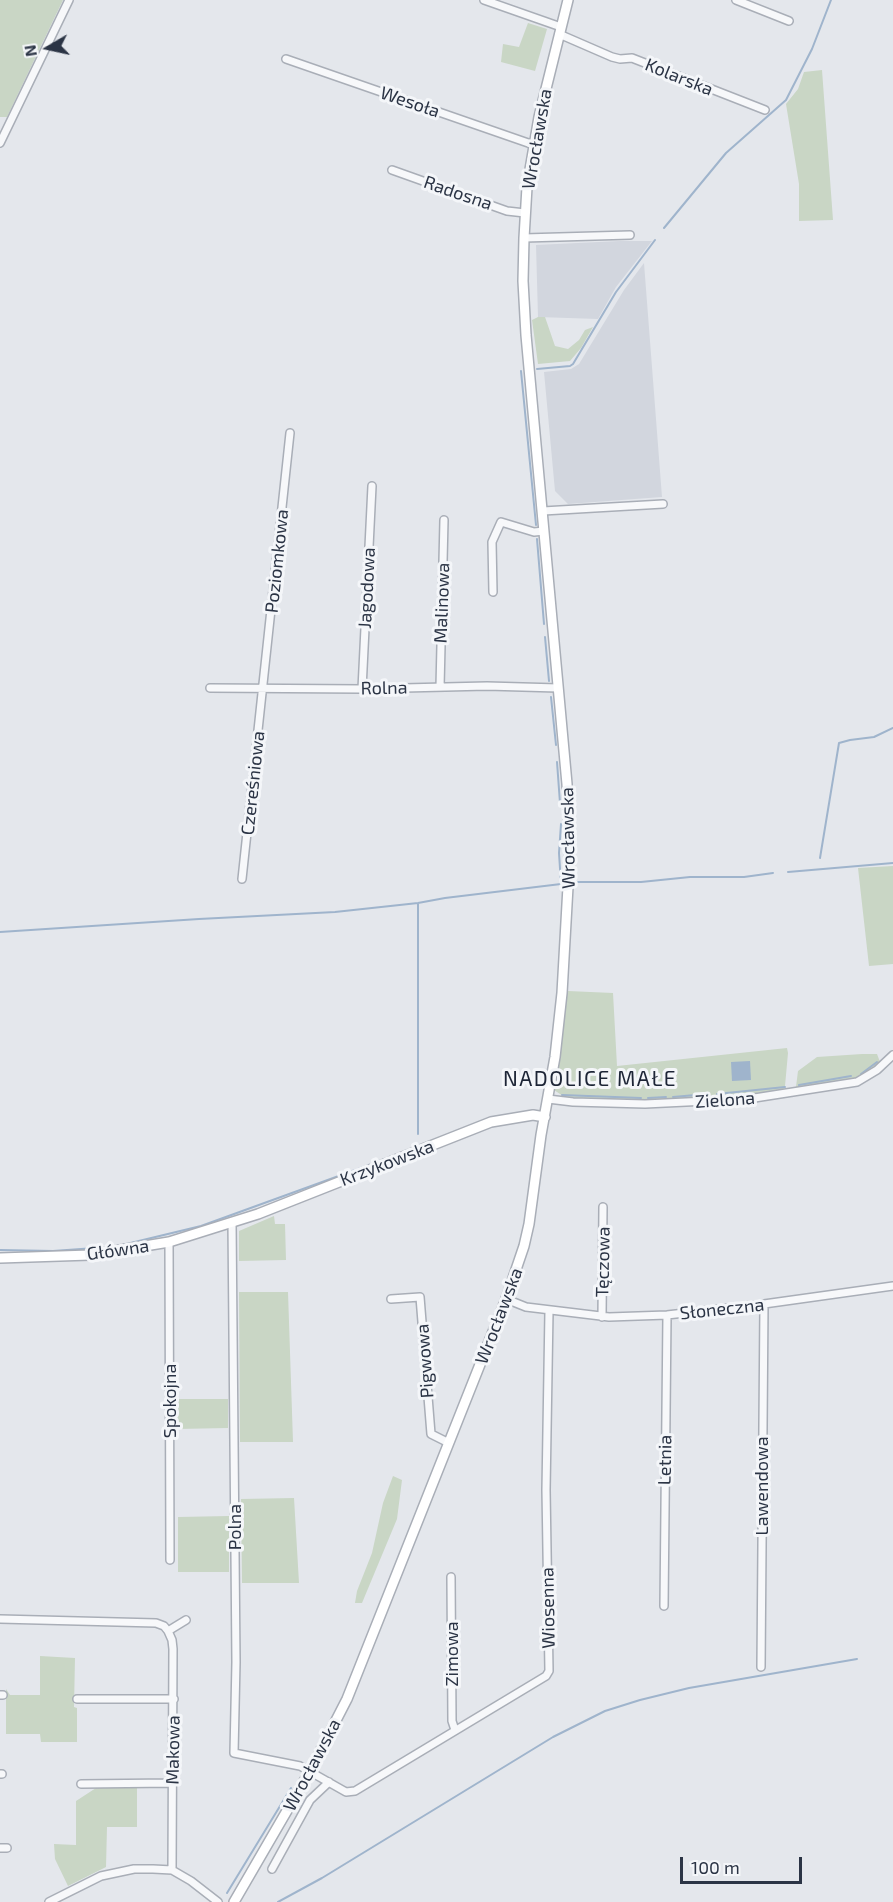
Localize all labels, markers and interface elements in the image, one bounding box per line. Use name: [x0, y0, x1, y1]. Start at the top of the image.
north arrow: [18, 18, 78, 78]
text: N: [19, 44, 40, 58]
street label: Kolarska: [642, 54, 716, 100]
street label: Wesoła: [377, 82, 443, 122]
street label: Wrocławska: [518, 87, 556, 191]
street label: Radosna: [421, 171, 495, 215]
street label: Poziomkowa: [261, 508, 293, 614]
street label: Jagodowa: [354, 547, 380, 629]
street label: Malinowa: [430, 562, 454, 644]
street label: Rolna: [360, 677, 408, 699]
street label: Czereśniowa: [237, 730, 269, 836]
street label: Wrocławska: [556, 787, 580, 889]
district label: NADOLICE MAŁE: [503, 1066, 677, 1092]
street label: Zielona: [694, 1087, 756, 1113]
street label: Krzykowska: [337, 1135, 437, 1191]
street label: Tęczowa: [592, 1226, 614, 1298]
street label: Główna: [86, 1235, 150, 1265]
street label: Wrocławska: [471, 1265, 527, 1367]
street label: Słoneczna: [679, 1294, 765, 1324]
street label: Pigwowa: [412, 1323, 438, 1399]
street label: Spokojna: [159, 1364, 181, 1438]
street label: Letnia: [654, 1435, 676, 1485]
street label: Lawendowa: [751, 1436, 773, 1536]
street label: Polna: [224, 1504, 246, 1550]
street label: Wiosenna: [536, 1567, 560, 1649]
street label: Zimowa: [441, 1621, 463, 1687]
street label: Makowa: [162, 1715, 184, 1785]
street label: Wrocławska: [279, 1715, 345, 1815]
scale bar: [683, 1845, 804, 1883]
text: 100 m: [691, 1856, 740, 1878]

